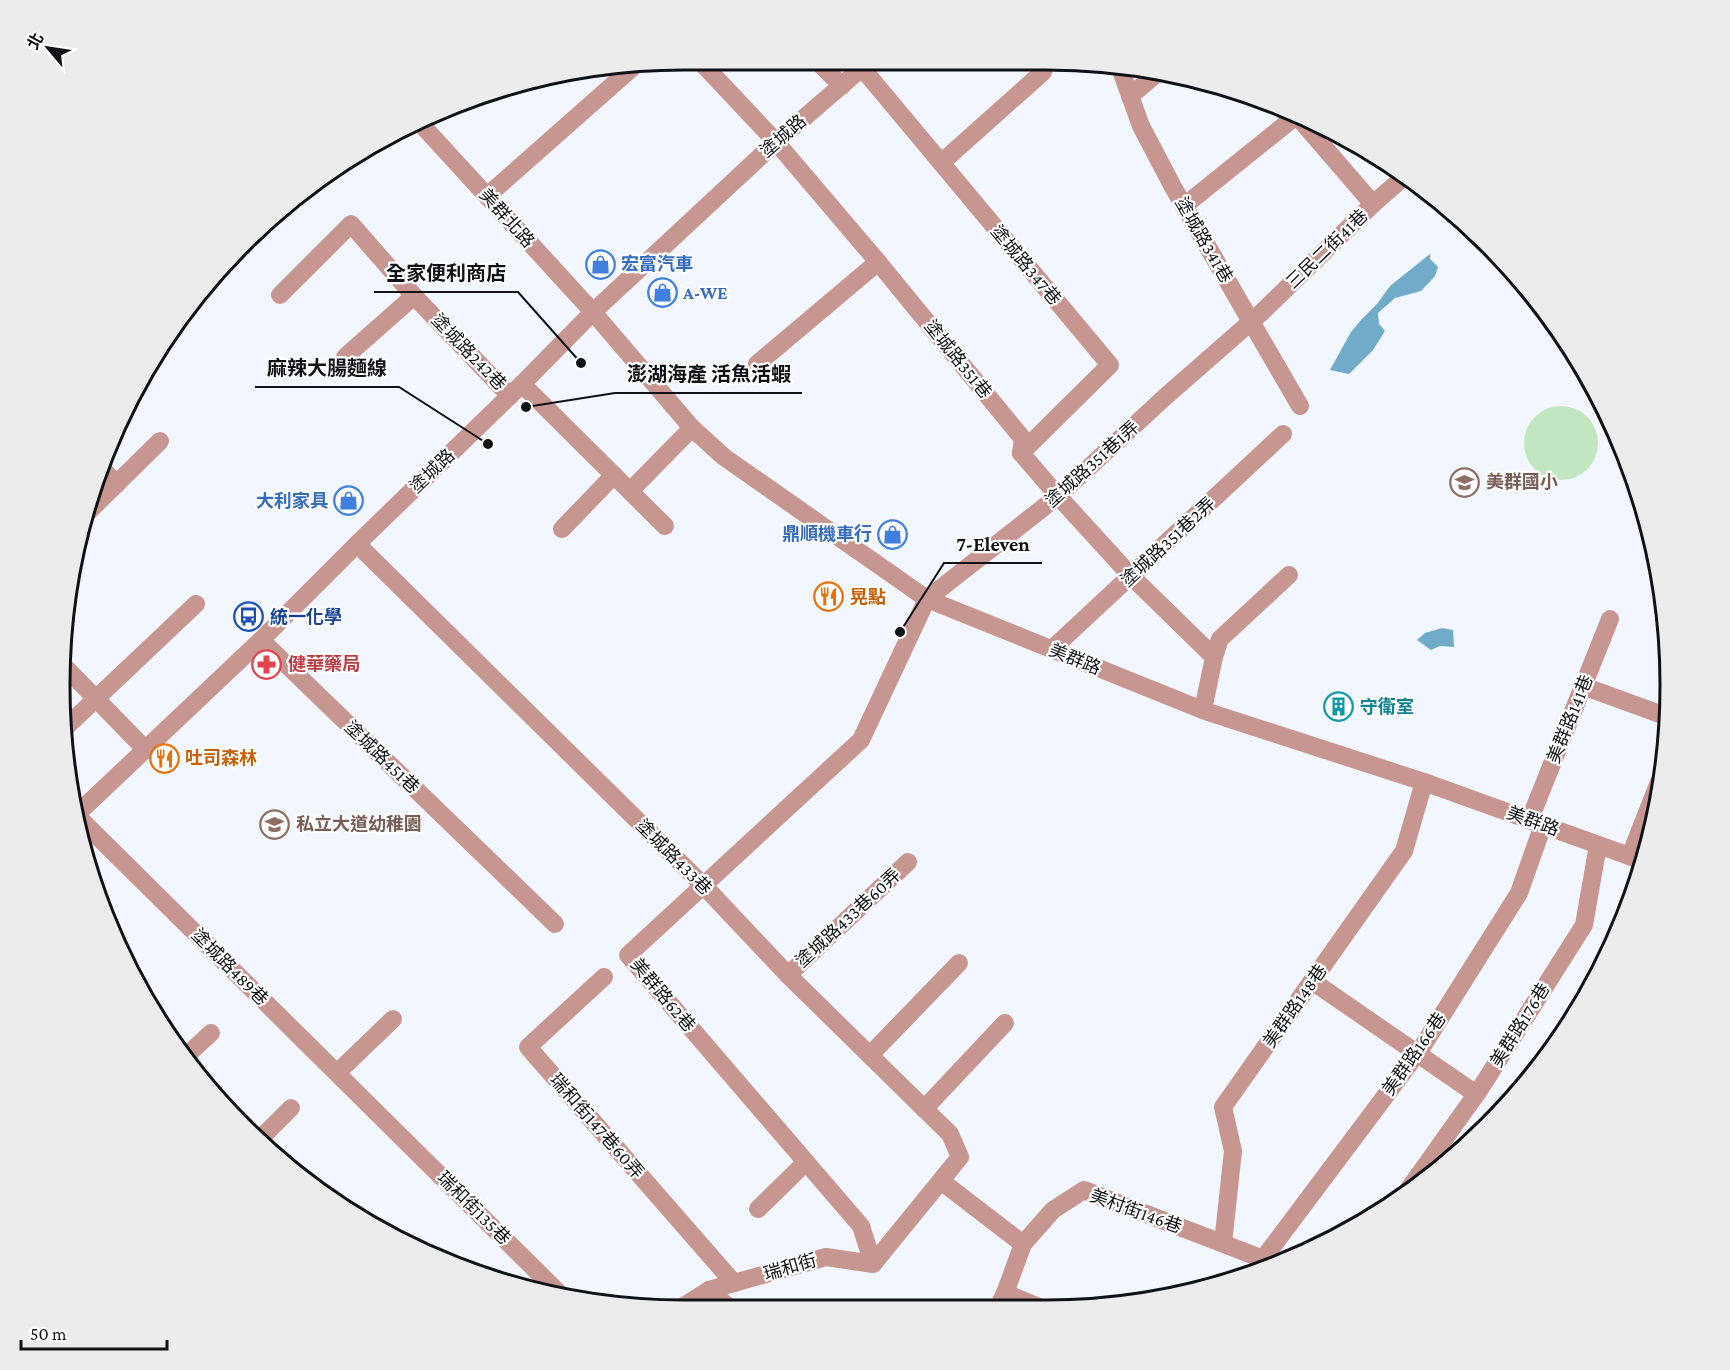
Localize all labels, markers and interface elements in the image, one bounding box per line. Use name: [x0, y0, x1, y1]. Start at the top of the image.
north arrow: [18, 18, 78, 78]
text: 北: [24, 30, 47, 52]
street label: 塗城路: [756, 111, 810, 161]
street label: 美群北路: [475, 185, 539, 251]
street label: 塗城路341巷: [1171, 194, 1237, 286]
street label: 三民二街41巷: [1282, 205, 1372, 293]
street label: 塗城路347巷: [987, 221, 1065, 309]
shop icon: 宏富汽車: [584, 248, 616, 280]
callout: 全家便利商店: [374, 254, 518, 292]
place label: 宏富汽車: [621, 254, 693, 274]
text: 全家便利商店: [386, 262, 506, 284]
shop icon: A-WE: [646, 277, 678, 309]
place label: A-WE: [682, 283, 727, 303]
street label: 塗城路242巷: [428, 310, 510, 394]
street label: 塗城路351巷: [920, 316, 996, 402]
callout: 麻辣大腸麵線: [255, 349, 399, 387]
callout: 澎湖海產 活魚活蝦: [615, 355, 802, 393]
text: 麻辣大腸麵線: [267, 357, 387, 379]
text: 澎湖海產 活魚活蝦: [627, 363, 791, 385]
street label: 塗城路351巷1弄: [1041, 417, 1143, 511]
street label: 塗城路: [406, 445, 458, 497]
school or university icon: 美群國小: [1449, 466, 1481, 498]
place label: 美群國小: [1486, 472, 1558, 492]
shop icon: 大利家具: [333, 485, 365, 517]
place label: 大利家具: [256, 491, 328, 511]
street label: 塗城路351巷2弄: [1117, 493, 1219, 591]
shop icon: 鼎順機車行: [877, 518, 909, 550]
place label: 鼎順機車行: [782, 523, 872, 544]
callout: 7-Eleven: [944, 525, 1042, 563]
text: 7-Eleven: [956, 533, 1030, 555]
restaurant icon: 晃點: [813, 581, 845, 613]
place label: 晃點: [850, 587, 886, 607]
bus stop icon: 統一化學: [233, 601, 265, 633]
place label: 統一化學: [270, 607, 342, 627]
street label: 美群路: [1046, 640, 1104, 678]
pharmacy icon: 健華藥局: [251, 648, 283, 680]
place label: 健華藥局: [288, 654, 360, 674]
street label: 美群路141巷: [1543, 672, 1597, 766]
building icon: 守衛室: [1323, 691, 1355, 723]
place label: 守衛室: [1360, 696, 1414, 717]
street label: 塗城路451巷: [341, 717, 423, 797]
restaurant icon: 吐司森林: [148, 742, 180, 774]
place label: 吐司森林: [185, 748, 257, 768]
street label: 美群路: [1504, 802, 1562, 840]
school or university icon: 私立大道幼稚園: [259, 808, 291, 840]
place label: 私立大道幼稚園: [296, 814, 422, 834]
street label: 塗城路433巷: [632, 815, 716, 899]
street label: 塗城路433巷60弄: [792, 865, 904, 971]
street label: 塗城路489巷: [188, 925, 272, 1009]
street label: 美群路62巷: [627, 954, 699, 1036]
street label: 美群路148巷: [1259, 961, 1331, 1051]
street label: 美群路176巷: [1486, 979, 1554, 1071]
street label: 美群路166巷: [1378, 1009, 1450, 1099]
street label: 瑞和街147巷60弄: [546, 1069, 648, 1183]
street label: 瑞和街135巷: [433, 1167, 515, 1249]
street label: 美村街146巷: [1087, 1185, 1185, 1237]
street label: 瑞和街: [761, 1250, 819, 1284]
scale bar: [21, 1313, 166, 1351]
text: 50 m: [30, 1324, 67, 1344]

